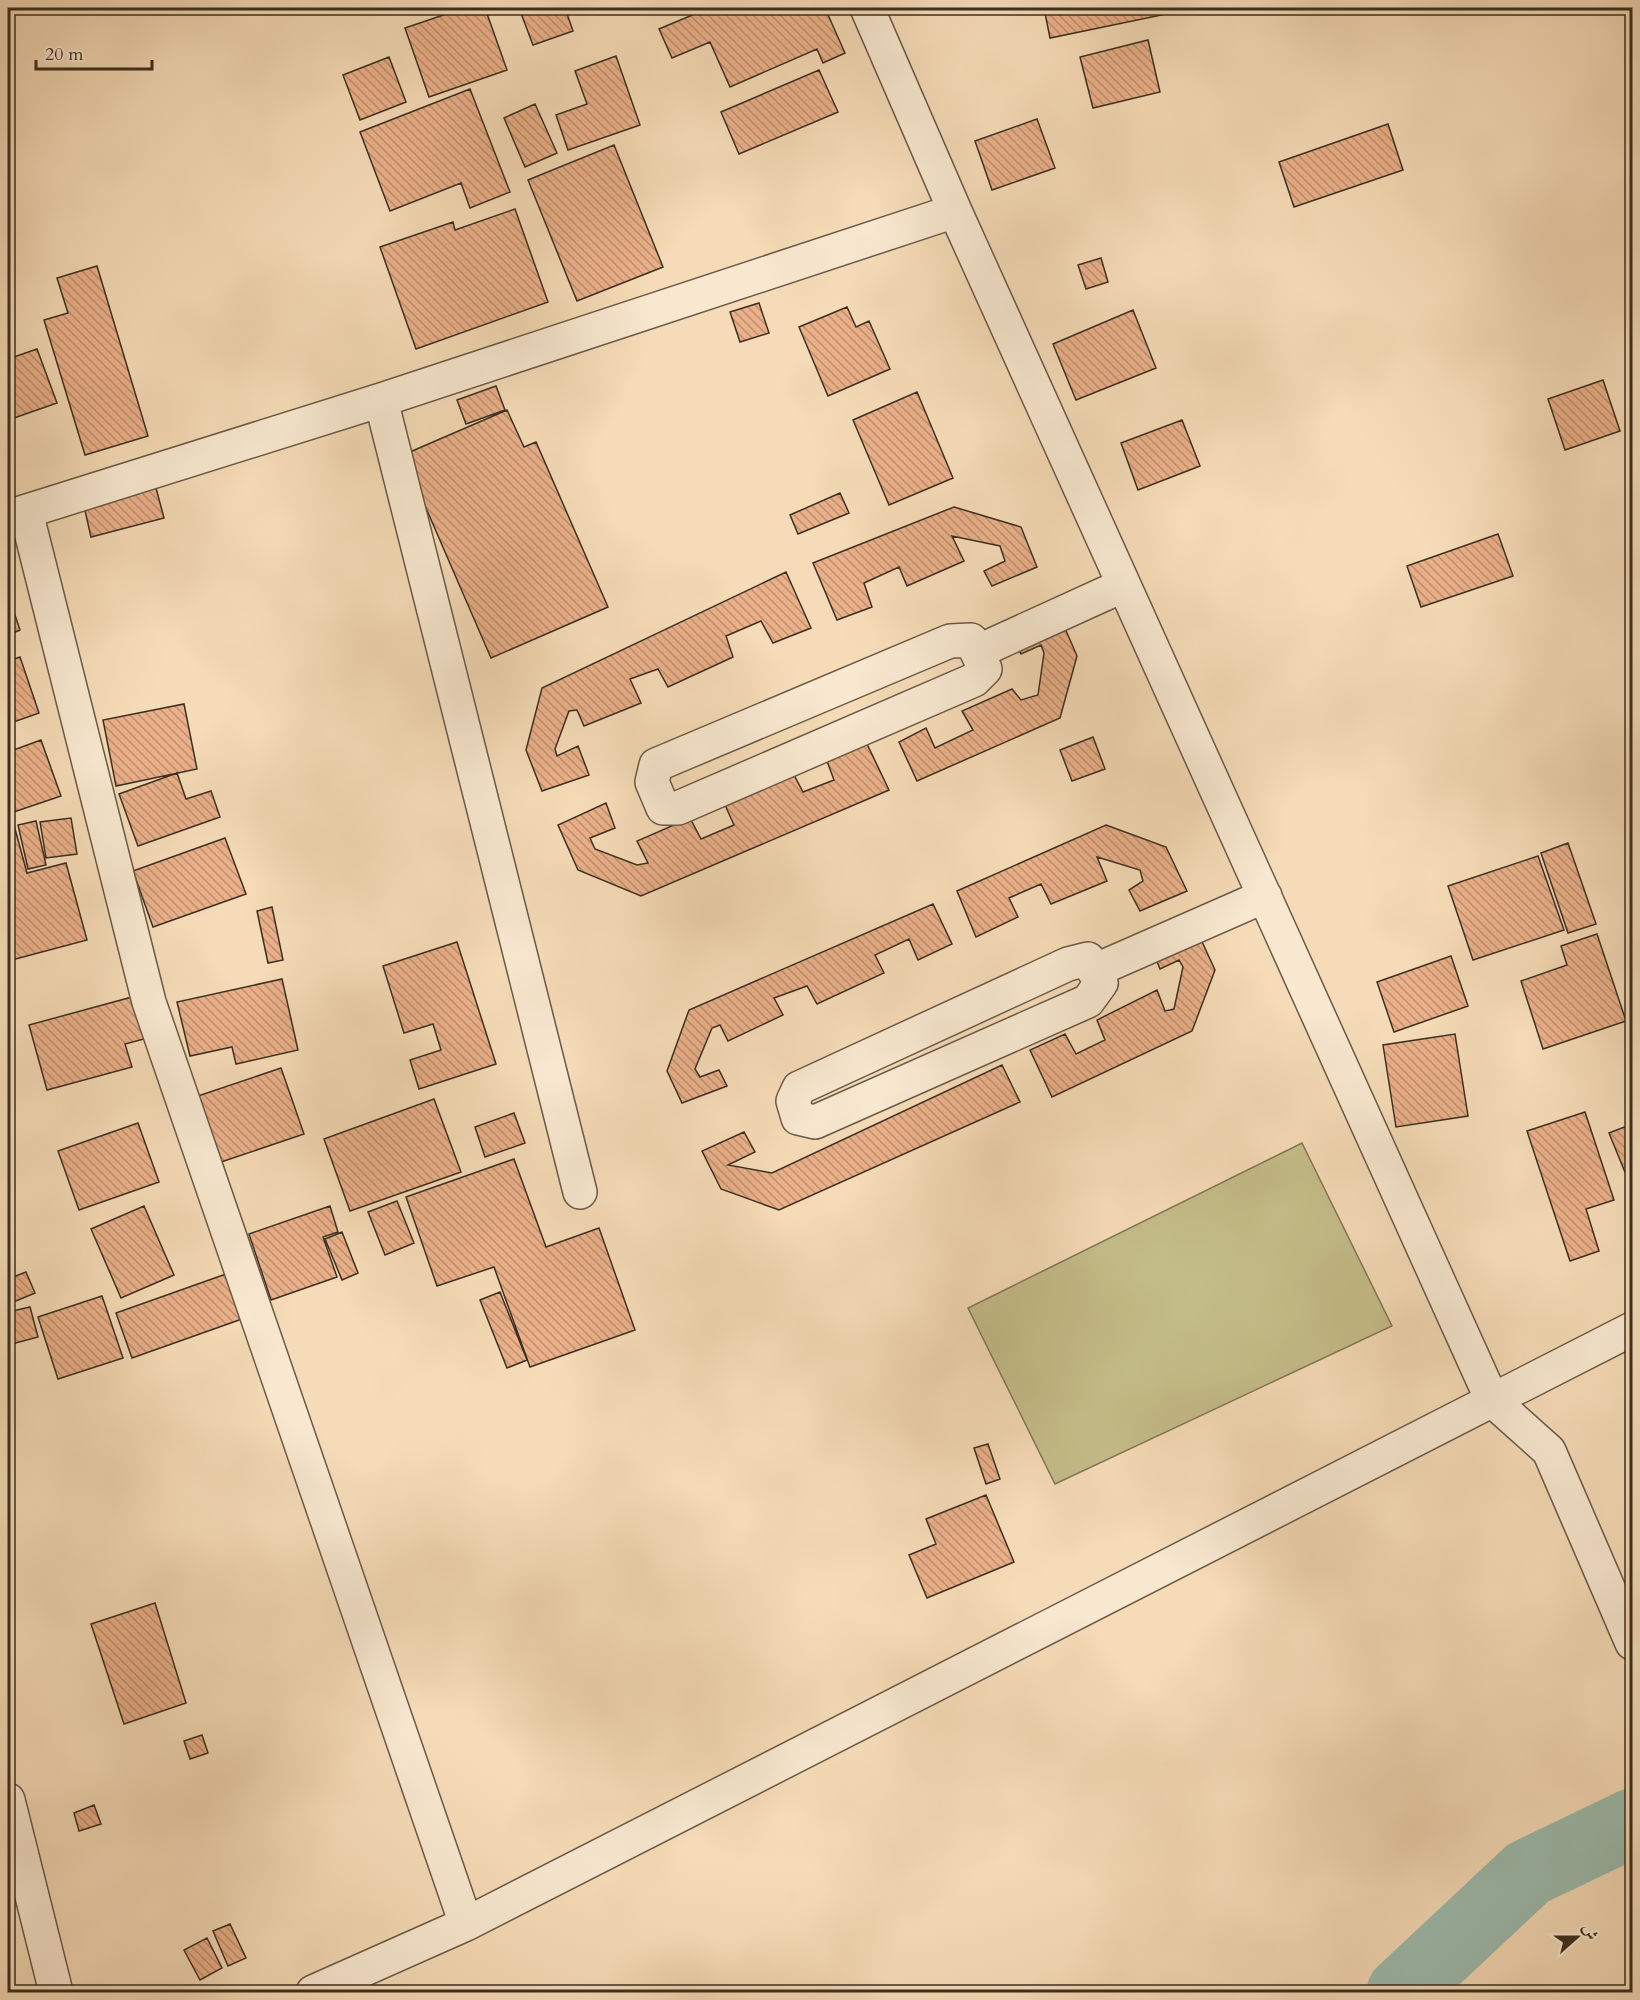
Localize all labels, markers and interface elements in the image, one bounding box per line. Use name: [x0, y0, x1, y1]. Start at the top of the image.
scale bar: [36, 33, 152, 71]
text: 20 m: [45, 42, 84, 67]
north arrow: [1547, 1907, 1607, 1967]
text: ش: [1577, 1921, 1603, 1943]

